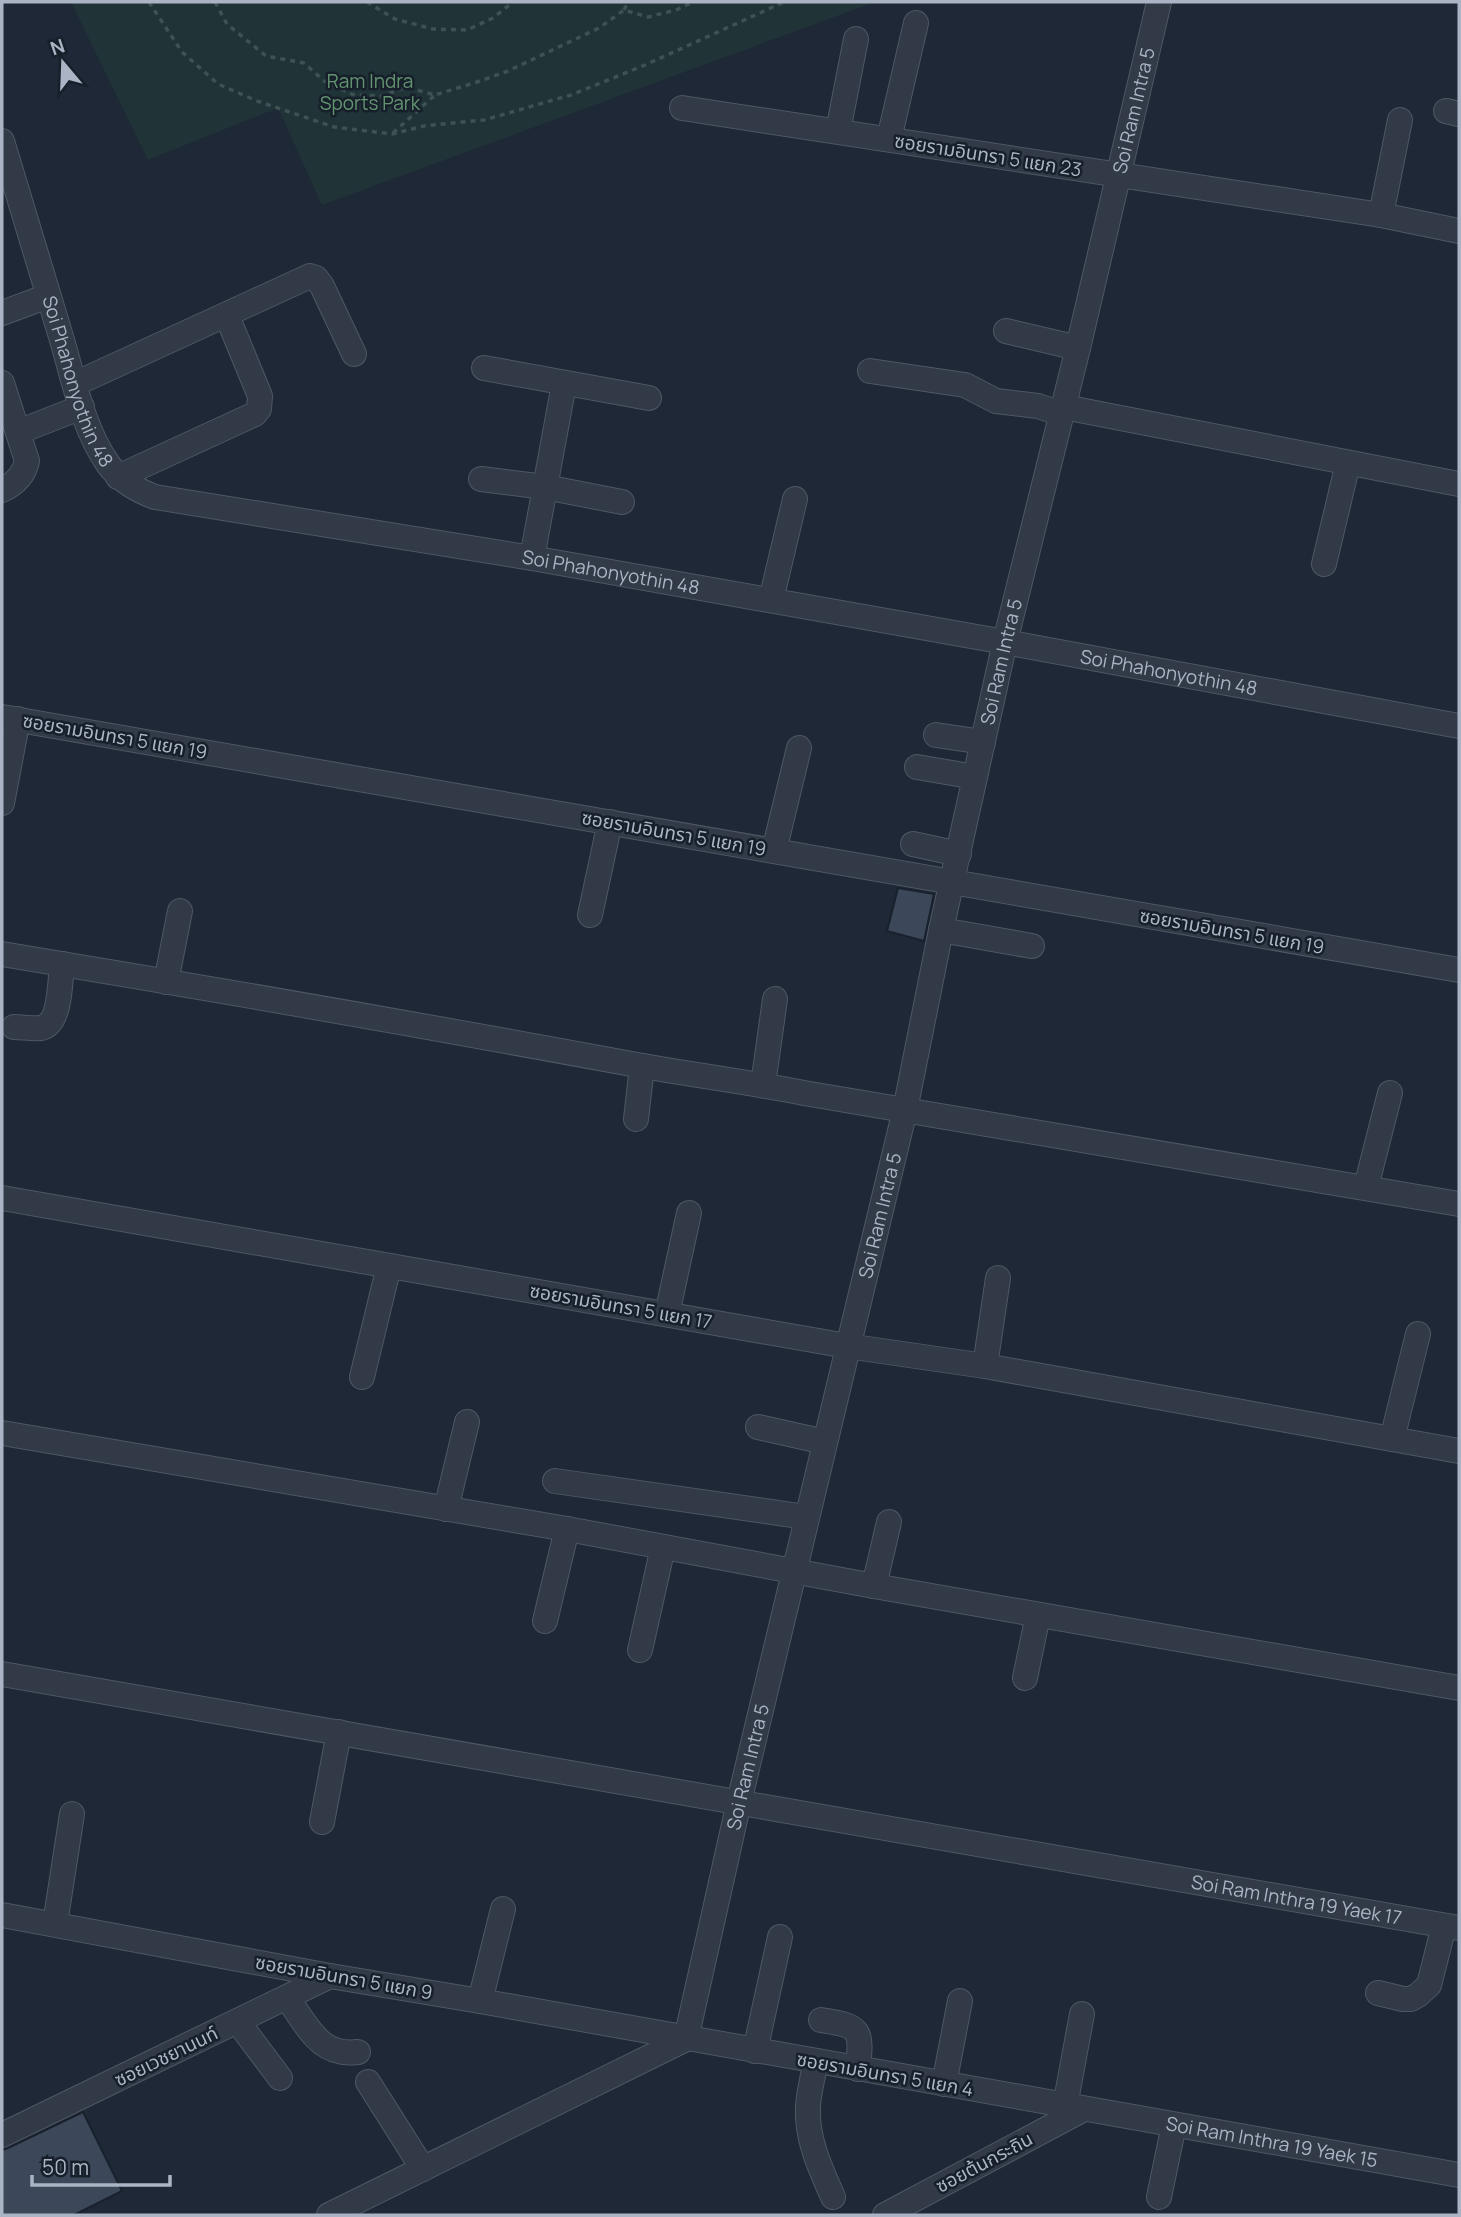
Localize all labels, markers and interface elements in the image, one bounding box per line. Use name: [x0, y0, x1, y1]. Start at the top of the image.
north arrow: [28, 28, 98, 98]
text: N: [47, 32, 68, 61]
street label: Soi Ram Intra 5: [1106, 45, 1161, 176]
park label: Ram Indra Sports Park: [320, 68, 421, 116]
street label: ซอยรามอินทรา 5 แยก 23: [893, 127, 1083, 183]
street label: Soi Phahonyothin 48: [36, 292, 119, 472]
street label: Soi Phahonyothin 48: [520, 544, 701, 600]
street label: Soi Ram Intra 5: [974, 596, 1028, 727]
street label: Soi Phahonyothin 48: [1078, 643, 1260, 701]
street label: ซอยรามอินทรา 5 แยก 19: [21, 707, 209, 765]
street label: ซอยรามอินทรา 5 แยก 19: [580, 804, 768, 862]
street label: ซอยรามอินทรา 5 แยก 19: [1138, 902, 1326, 960]
street label: Soi Ram Intra 5: [852, 1150, 907, 1281]
street label: ซอยรามอินทรา 5 แยก 17: [528, 1277, 714, 1335]
street label: Soi Ram Intra 5: [720, 1701, 775, 1832]
street label: Soi Ram Inthra 19 Yaek 17: [1189, 1869, 1404, 1931]
street label: ซอยรามอินทรา 5 แยก 9: [253, 1949, 435, 2005]
street label: ซอยเวชยานนท์: [110, 2020, 222, 2092]
street label: ซอยรามอินทรา 5 แยก 4: [795, 2046, 975, 2102]
street label: Soi Ram Inthra 19 Yaek 15: [1164, 2110, 1380, 2173]
street label: ซอยต้นกระถิน: [931, 2125, 1037, 2199]
scale bar: [32, 2144, 170, 2188]
text: 50 m: [42, 2153, 89, 2181]

